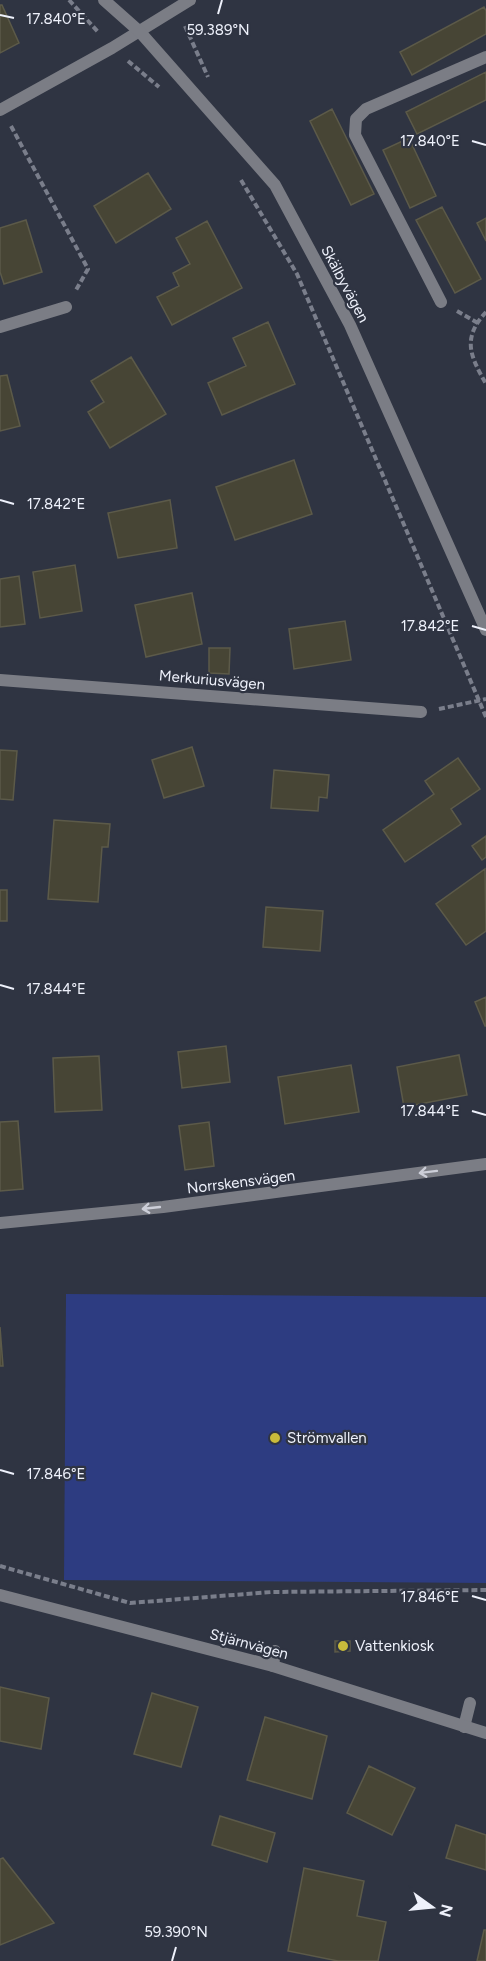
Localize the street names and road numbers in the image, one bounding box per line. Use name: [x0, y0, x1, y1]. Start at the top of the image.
street label: Skälbyvägen: [317, 242, 373, 326]
street label: Merkuriusvägen: [158, 666, 266, 694]
street label: Norrskensvägen: [186, 1166, 296, 1198]
street label: Stjärnvägen: [208, 1625, 290, 1663]

